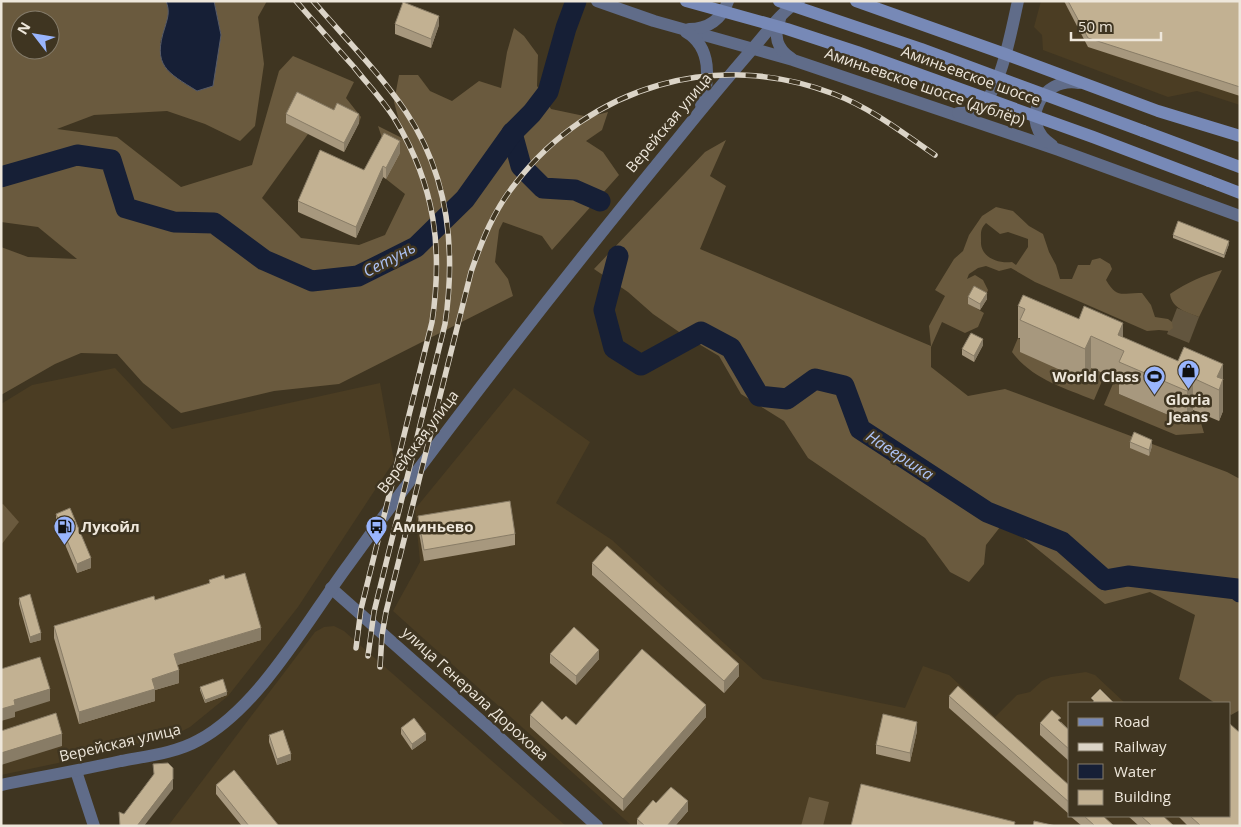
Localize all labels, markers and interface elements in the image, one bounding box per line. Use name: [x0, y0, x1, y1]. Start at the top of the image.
north arrow: [10, 10, 60, 60]
scale bar: [1071, 10, 1161, 42]
text: 50 m: [1078, 16, 1113, 36]
text: N: [12, 18, 35, 38]
street label: Аминьевское шоссе: [899, 41, 1044, 110]
street label: Аминьевское шоссе (дублёр): [822, 42, 1028, 130]
street label: Верейская улица: [621, 68, 716, 176]
water label: Сетунь: [359, 236, 419, 282]
shop icon: Gloria Jeans: [1176, 359, 1200, 390]
sports icon: World Class: [1143, 365, 1167, 396]
place label: World Class: [1052, 366, 1139, 386]
street label: Верейская улица: [372, 386, 463, 497]
place label: Gloria Jeans: [1165, 389, 1211, 426]
water label: Навершка: [862, 425, 938, 485]
fuel station icon: Лукойл: [53, 515, 77, 546]
bus stop icon: Аминьево: [365, 515, 389, 546]
place label: Лукойл: [81, 516, 140, 536]
place label: Аминьево: [393, 516, 474, 536]
street label: улица Генерала Дорохова: [398, 622, 553, 765]
legend: [1068, 702, 1231, 817]
text: Road: [1114, 711, 1150, 731]
street label: Верейская улица: [57, 718, 182, 766]
text: Railway: [1114, 736, 1167, 756]
text: Water: [1114, 761, 1156, 781]
text: Building: [1114, 786, 1171, 806]

